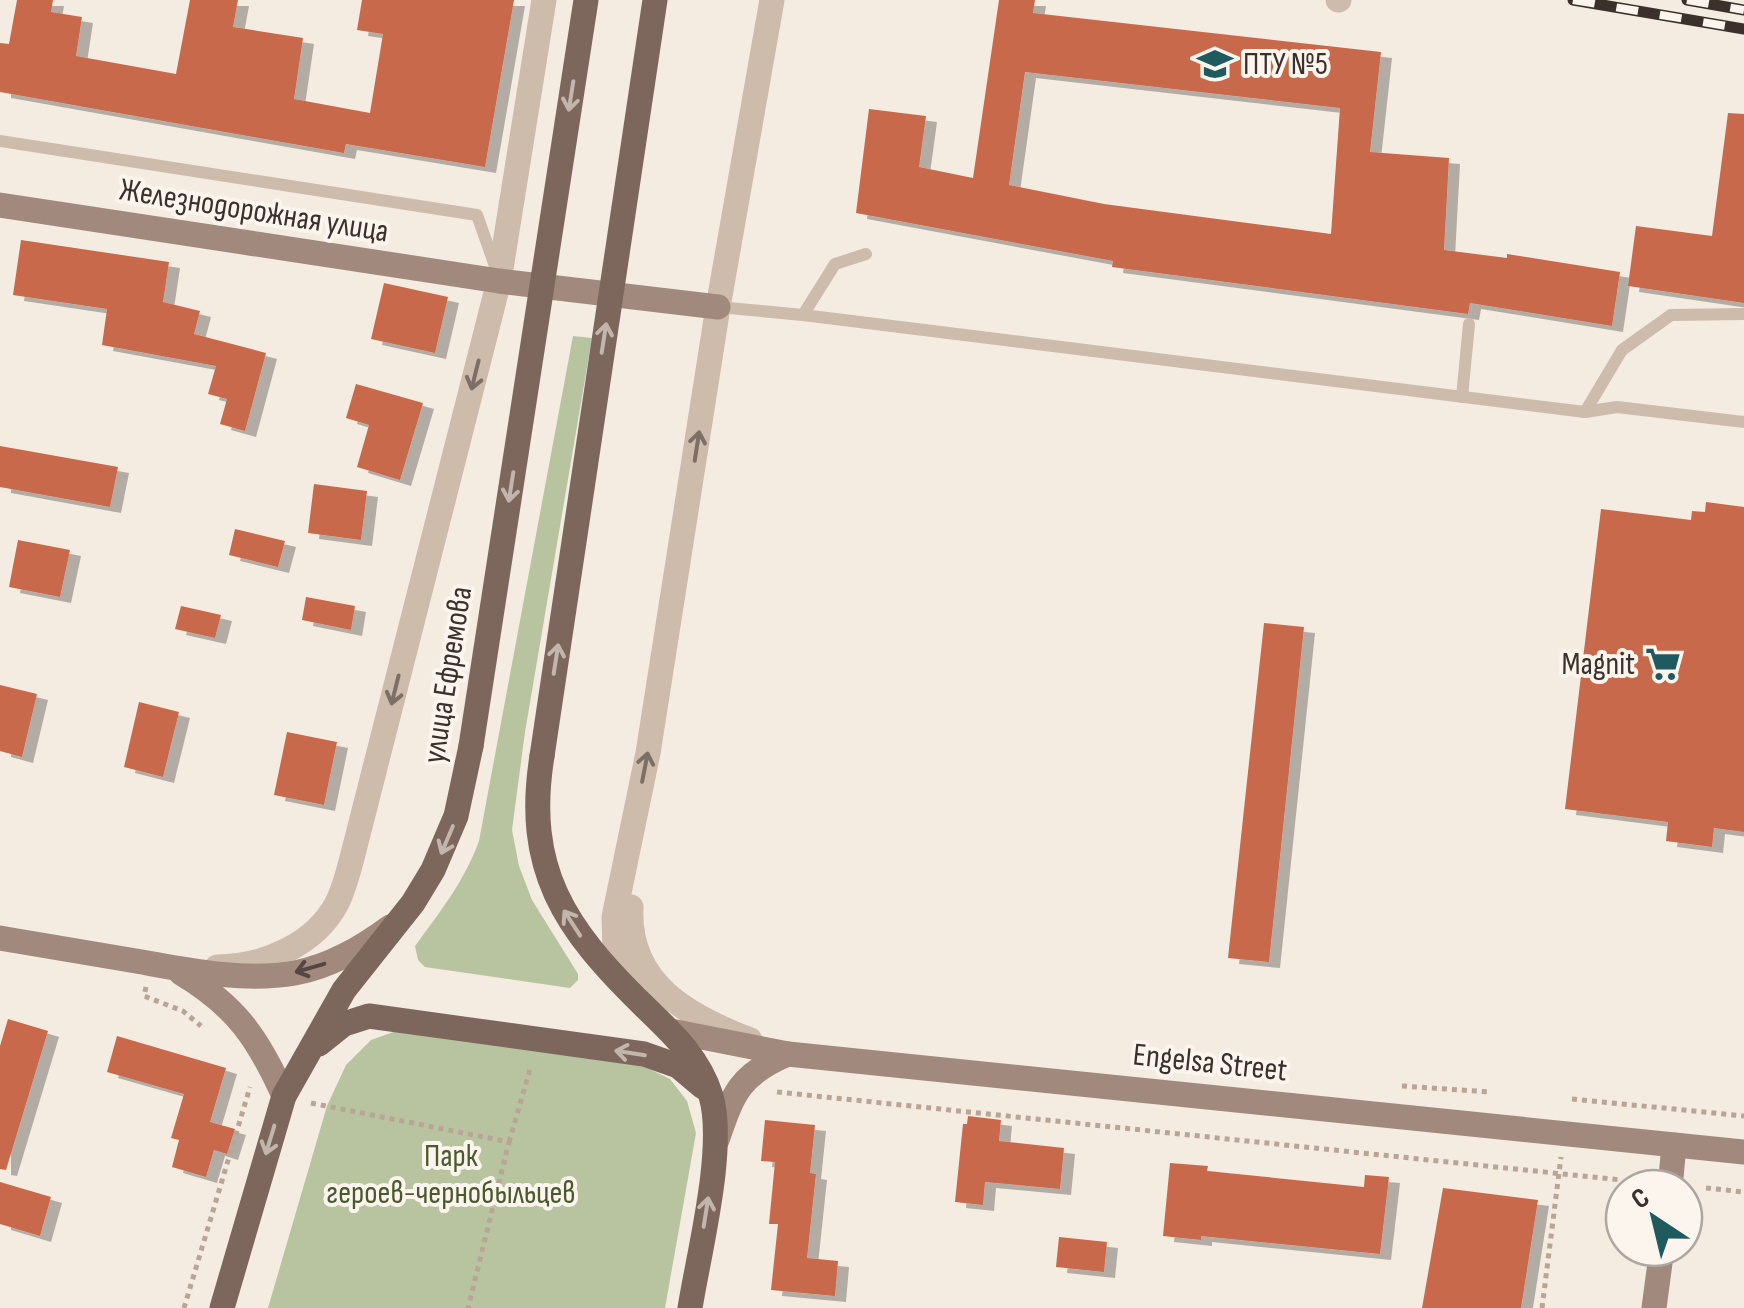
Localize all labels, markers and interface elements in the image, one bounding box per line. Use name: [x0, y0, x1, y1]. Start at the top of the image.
school or university icon: ПТУ №5: [1196, 45, 1234, 83]
place label: ПТУ №5: [1243, 45, 1328, 84]
one-way arrow: [561, 80, 580, 112]
street label: Железнодорожная улица: [117, 170, 391, 252]
one-way arrow: [596, 322, 614, 355]
one-way arrow: [465, 359, 484, 390]
one-way arrow: [688, 430, 706, 463]
one-way arrow: [501, 470, 520, 502]
street label: улица Ефремова: [415, 584, 481, 766]
one-way arrow: [548, 644, 566, 676]
place label: Magnit: [1561, 645, 1635, 684]
supermarket icon: Magnit: [1644, 645, 1682, 683]
one-way arrow: [385, 673, 403, 705]
one-way arrow: [637, 752, 656, 784]
one-way arrow: [436, 824, 454, 855]
one-way arrow: [561, 909, 582, 938]
one-way arrow: [295, 960, 326, 979]
street label: Engelsa Street: [1131, 1036, 1289, 1090]
one-way arrow: [614, 1043, 647, 1061]
one-way arrow: [260, 1124, 278, 1155]
park label: Парк героев-чернобыльцев: [326, 1137, 576, 1213]
north arrow: [1604, 1168, 1704, 1268]
text: С: [1625, 1181, 1656, 1216]
one-way arrow: [697, 1196, 715, 1228]

